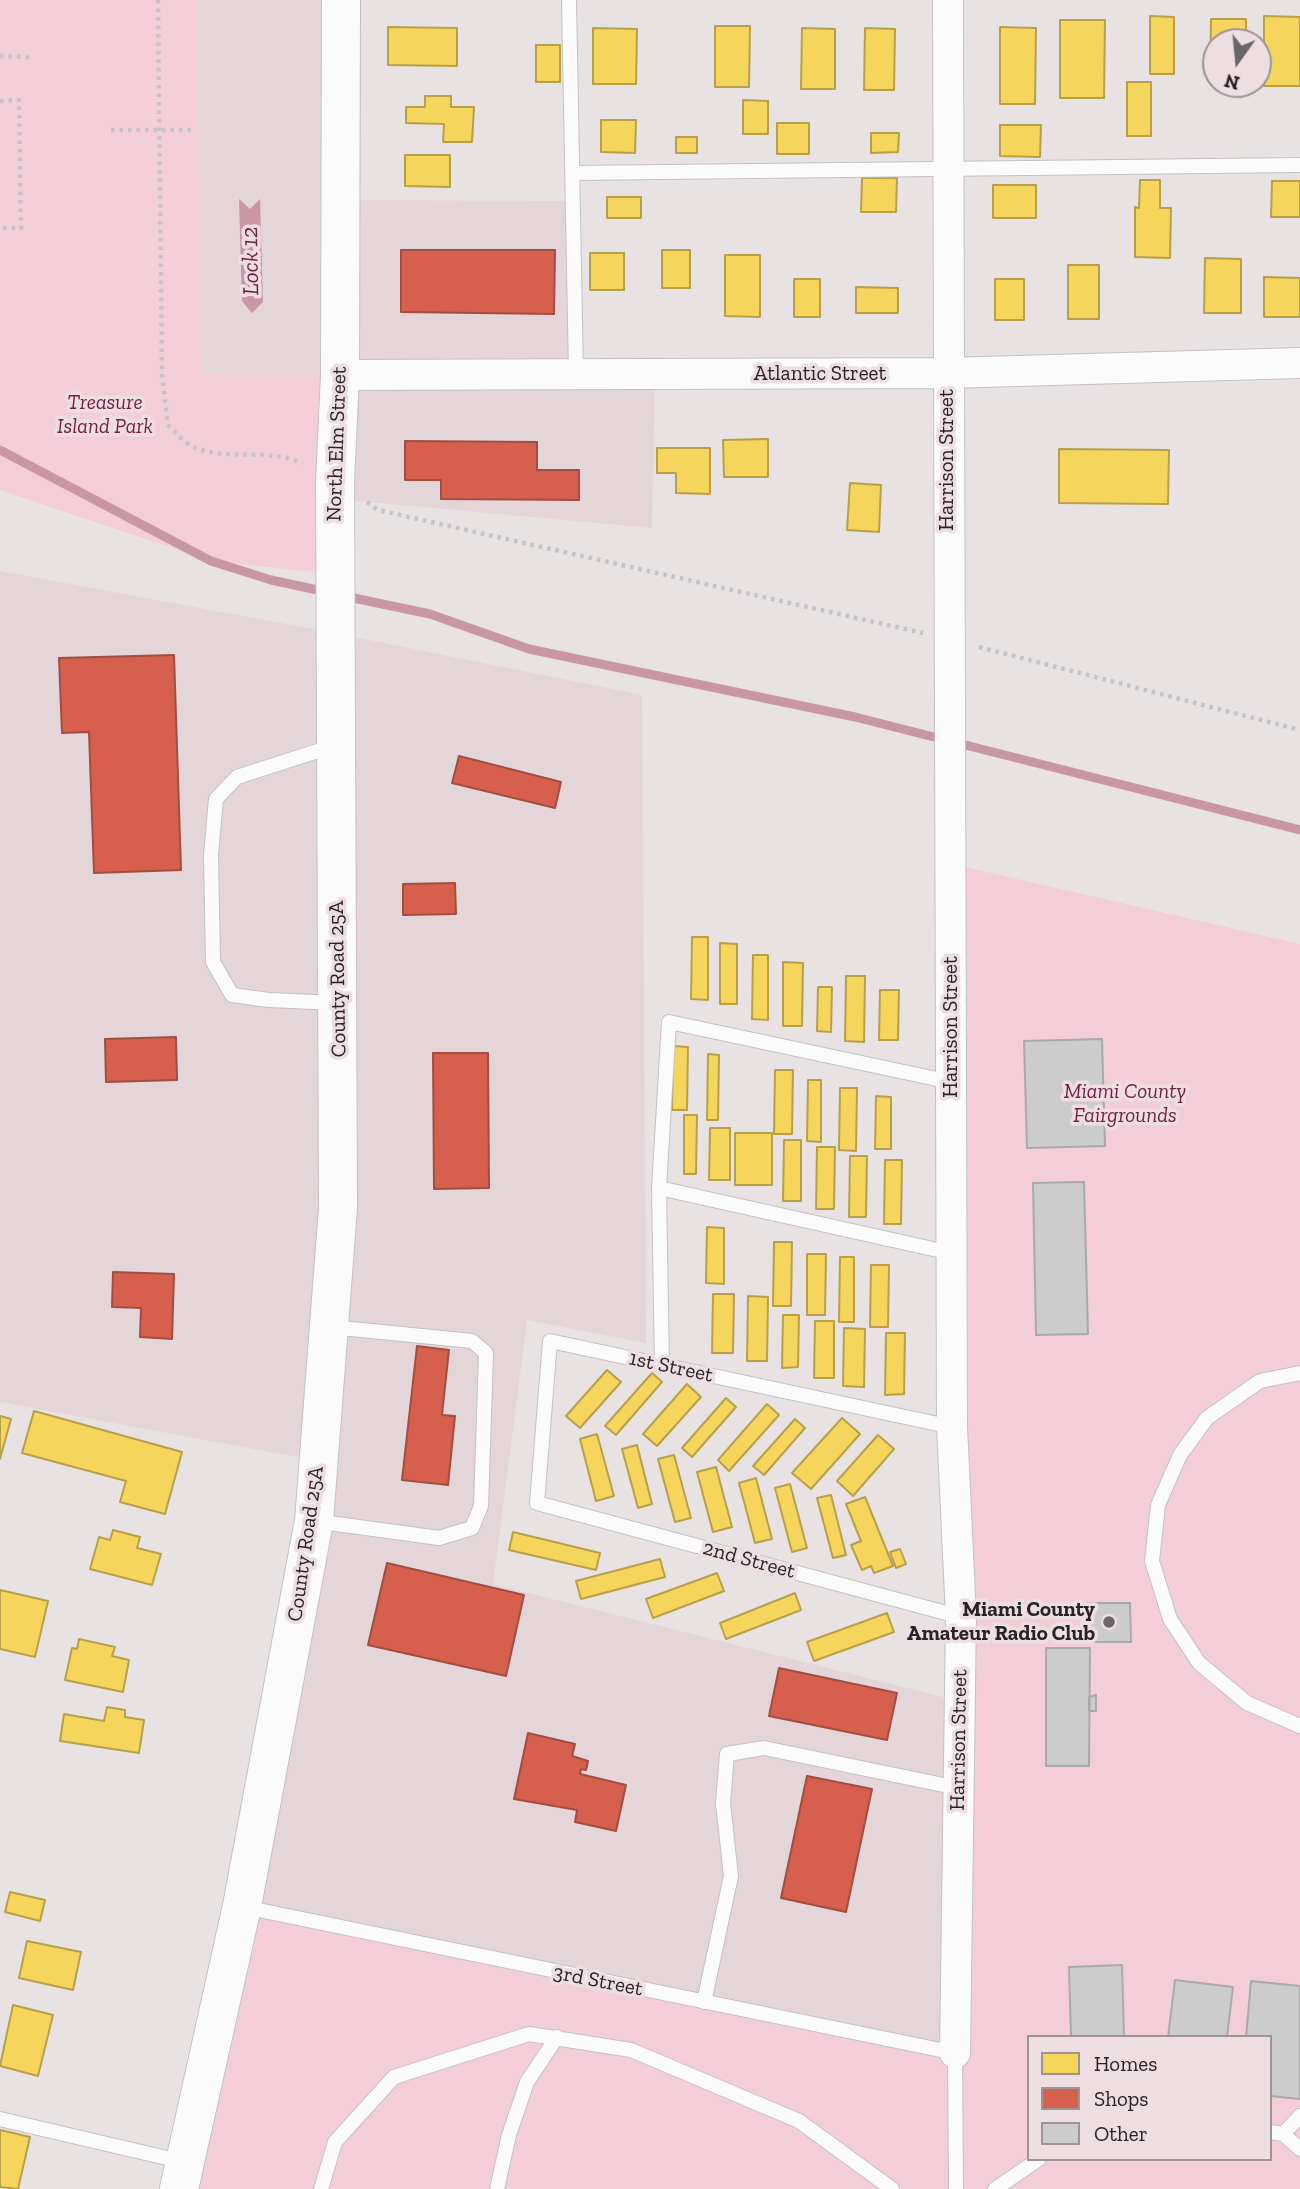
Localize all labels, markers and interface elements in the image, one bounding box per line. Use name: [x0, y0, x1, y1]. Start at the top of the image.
north arrow: [1202, 28, 1272, 98]
text: N: [1222, 69, 1242, 95]
water label: Lock 12: [237, 226, 265, 296]
street label: Atlantic Street: [754, 361, 886, 387]
street label: North Elm Street: [322, 366, 352, 522]
street label: Harrison Street: [934, 389, 960, 531]
park label: Treasure Island Park: [57, 390, 153, 440]
street label: County Road 25A: [324, 901, 352, 1057]
street label: Harrison Street: [938, 956, 964, 1098]
park label: Miami County Fairgrounds: [1064, 1079, 1186, 1129]
street label: 1st Street: [627, 1346, 715, 1388]
street label: County Road 25A: [283, 1465, 329, 1623]
street label: 2nd Street: [700, 1536, 798, 1584]
place label: Miami County Amateur Radio Club: [907, 1597, 1095, 1647]
marker: Miami County Amateur Radio Club: [1101, 1614, 1117, 1630]
street label: Harrison Street: [945, 1669, 973, 1811]
street label: 3rd Street: [551, 1960, 645, 2002]
legend: [1027, 2035, 1272, 2161]
text: Homes: [1094, 2051, 1157, 2076]
text: Shops: [1094, 2086, 1148, 2111]
text: Other: [1094, 2121, 1148, 2146]

